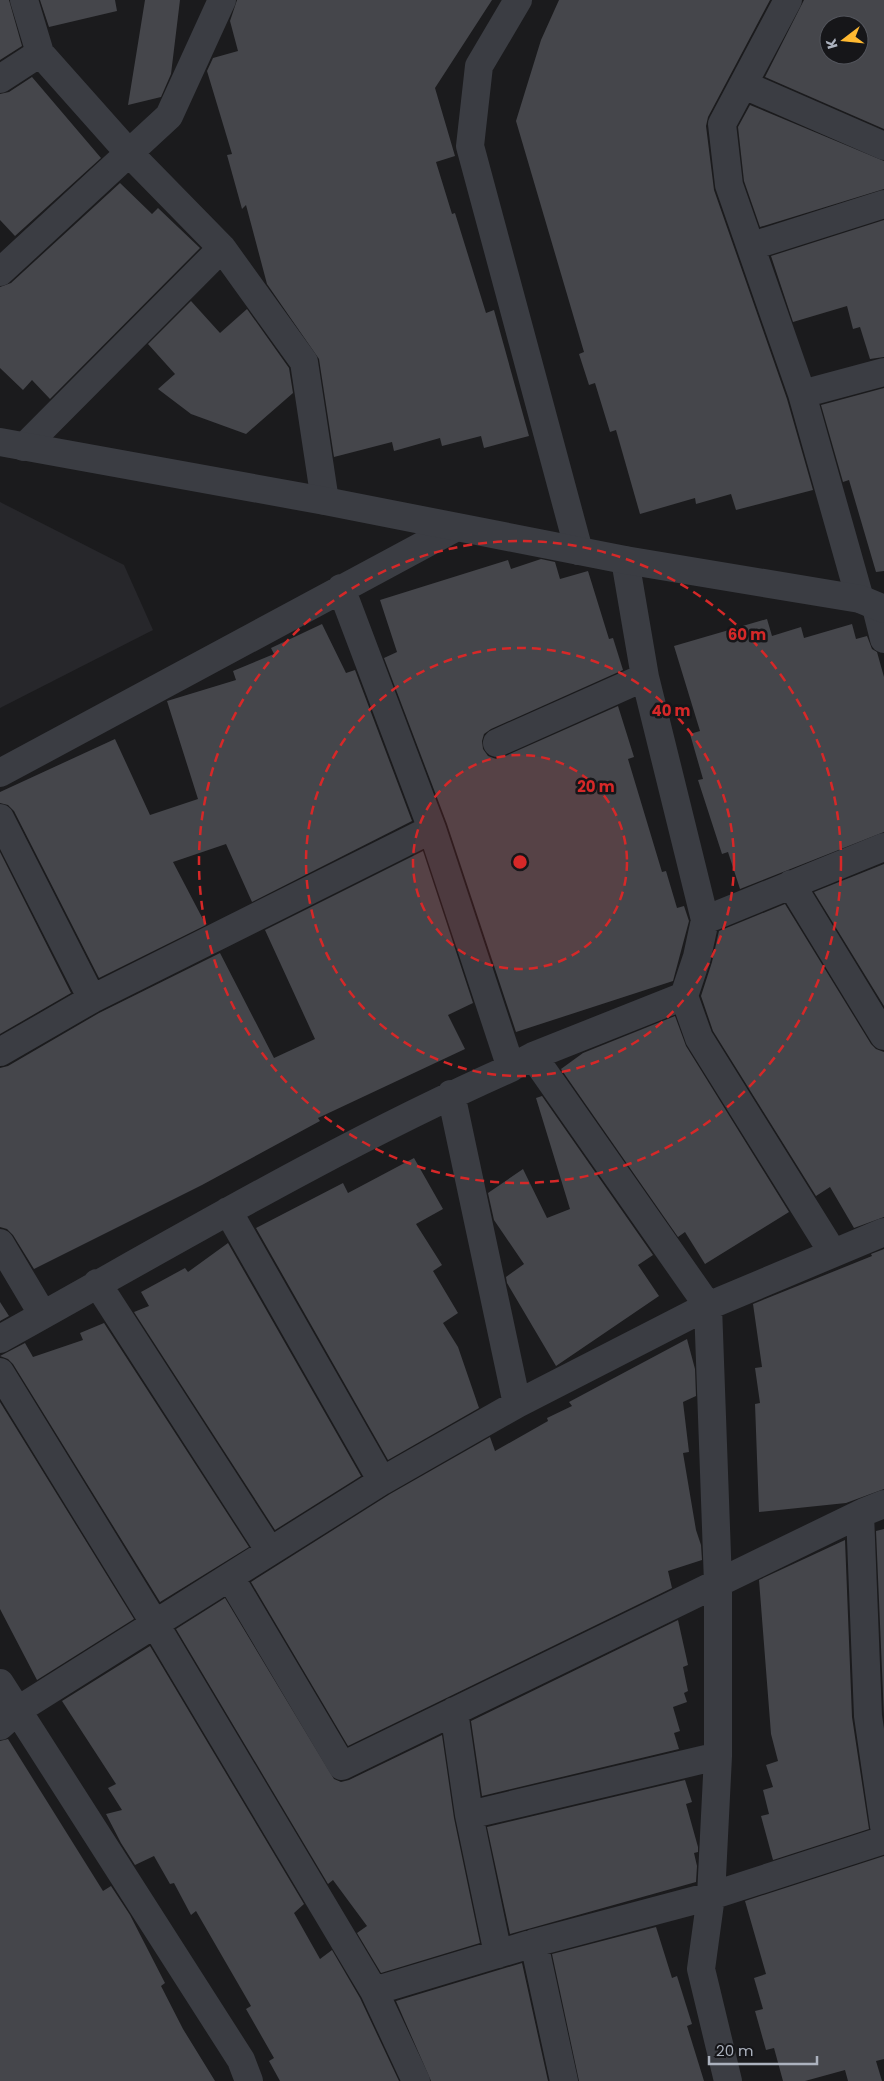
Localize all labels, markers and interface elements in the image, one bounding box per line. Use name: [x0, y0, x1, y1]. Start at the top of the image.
north arrow: [819, 15, 869, 65]
text: K: [820, 36, 842, 51]
text: 60 m: [728, 624, 766, 645]
text: 40 m: [651, 700, 691, 721]
text: 20 m: [577, 776, 615, 797]
centre of rings: [511, 853, 529, 871]
scale bar: [709, 2034, 816, 2066]
text: 20 m: [716, 2040, 754, 2061]

